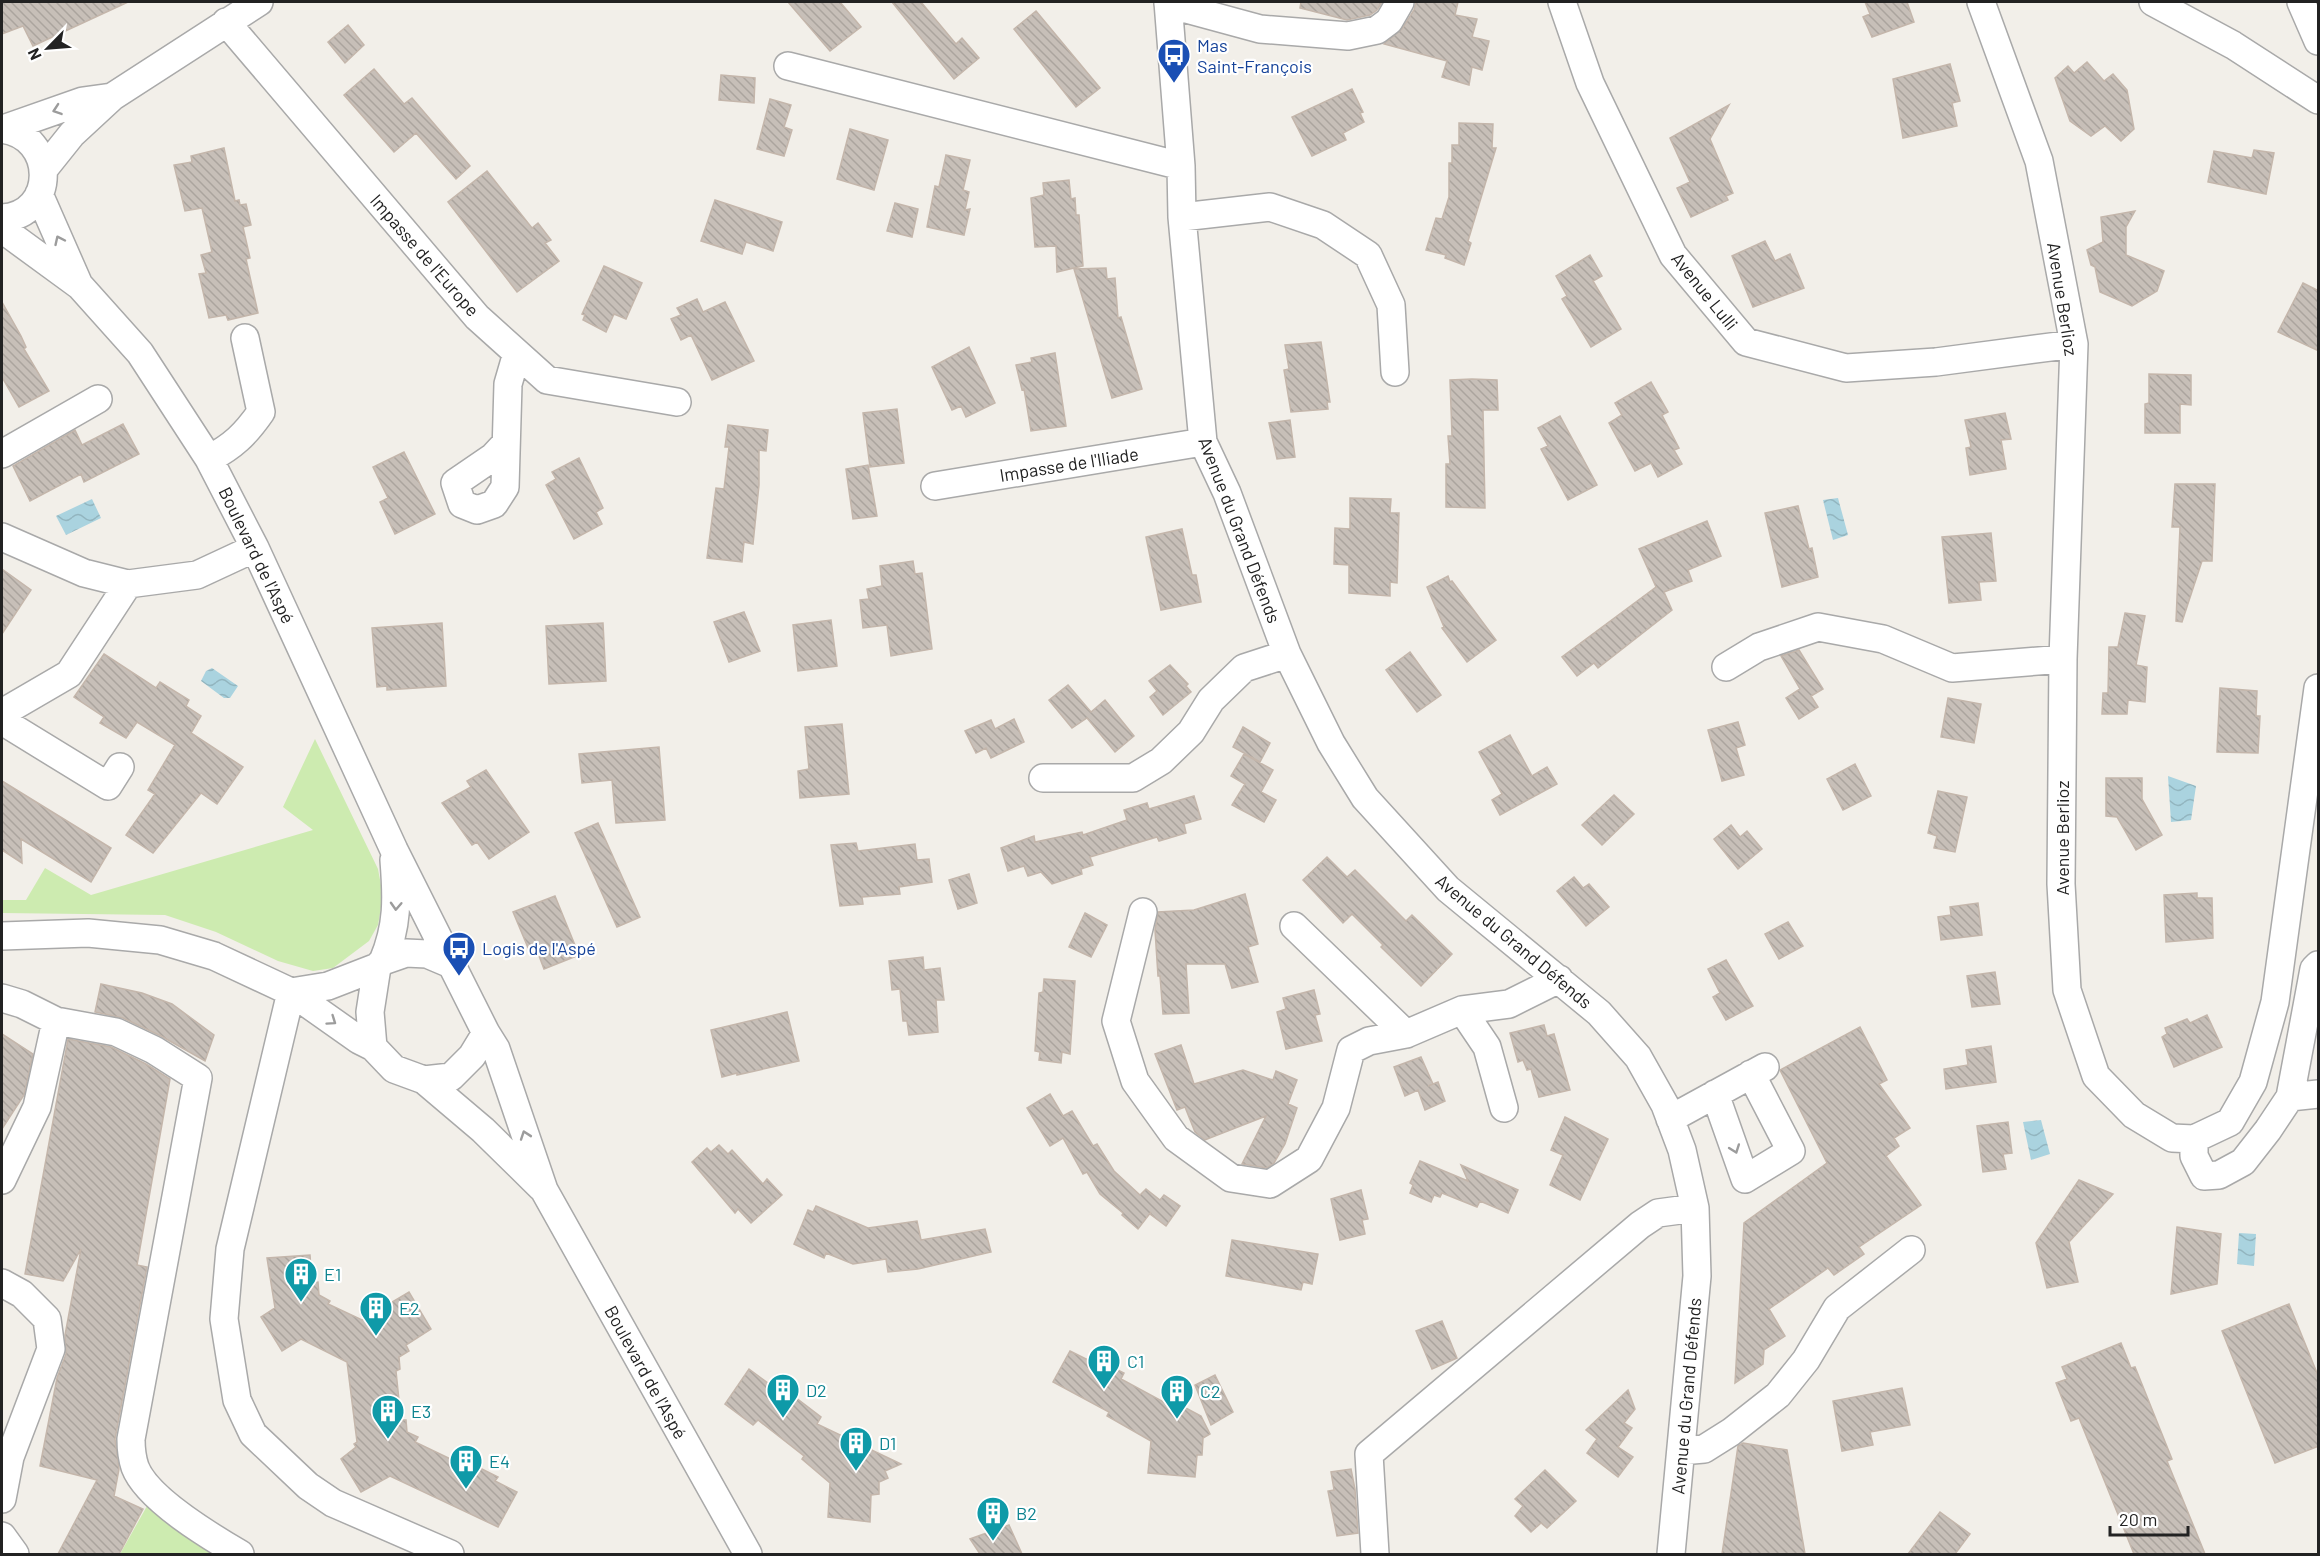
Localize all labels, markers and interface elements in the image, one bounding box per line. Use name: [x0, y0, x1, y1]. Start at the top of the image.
north arrow: [18, 18, 78, 78]
place label: Mas Saint-François: [1197, 34, 1312, 77]
bus stop icon: Mas Saint-François: [1156, 37, 1192, 84]
text: N: [23, 46, 45, 63]
one-way arrow: [52, 103, 63, 116]
street label: Impasse de l'Europe: [366, 189, 484, 321]
one-way arrow: [54, 236, 66, 247]
street label: Avenue Berlioz: [2043, 241, 2083, 357]
street label: Avenue Lulli: [1667, 248, 1743, 334]
street label: Avenue du Grand Défends: [1194, 434, 1286, 626]
street label: Impasse de l'Iliade: [998, 442, 1140, 486]
street label: Boulevard de l'Aspé: [214, 483, 300, 627]
street label: Avenue Berlioz: [2051, 781, 2073, 895]
street label: Avenue du Grand Défends: [1431, 869, 1597, 1013]
one-way arrow: [390, 902, 403, 911]
bus stop icon: Logis de l'Aspé: [441, 930, 477, 977]
place label: Logis de l'Aspé: [482, 937, 596, 959]
one-way arrow: [325, 1014, 336, 1025]
one-way arrow: [520, 1130, 533, 1141]
one-way arrow: [1727, 1144, 1740, 1154]
building icon: E1: [283, 1256, 319, 1303]
place label: E1: [324, 1263, 341, 1285]
building icon: E2: [358, 1290, 394, 1337]
place label: E2: [399, 1297, 420, 1319]
street label: Avenue du Grand Défends: [1666, 1297, 1706, 1495]
street label: Boulevard de l'Aspé: [600, 1301, 692, 1443]
building icon: C1: [1086, 1343, 1122, 1390]
place label: C1: [1127, 1350, 1144, 1372]
building icon: D2: [765, 1372, 801, 1419]
building icon: C2: [1159, 1373, 1195, 1420]
place label: D2: [806, 1379, 827, 1401]
place label: C2: [1200, 1380, 1221, 1402]
building icon: E3: [370, 1393, 406, 1440]
place label: E3: [411, 1400, 431, 1422]
building icon: D1: [838, 1425, 874, 1472]
place label: D1: [879, 1432, 896, 1454]
building icon: E4: [448, 1443, 484, 1490]
place label: E4: [489, 1450, 510, 1472]
building icon: B2: [975, 1495, 1011, 1542]
scale bar: [2110, 1499, 2188, 1537]
place label: B2: [1016, 1502, 1037, 1524]
text: 20 m: [2119, 1508, 2157, 1530]

